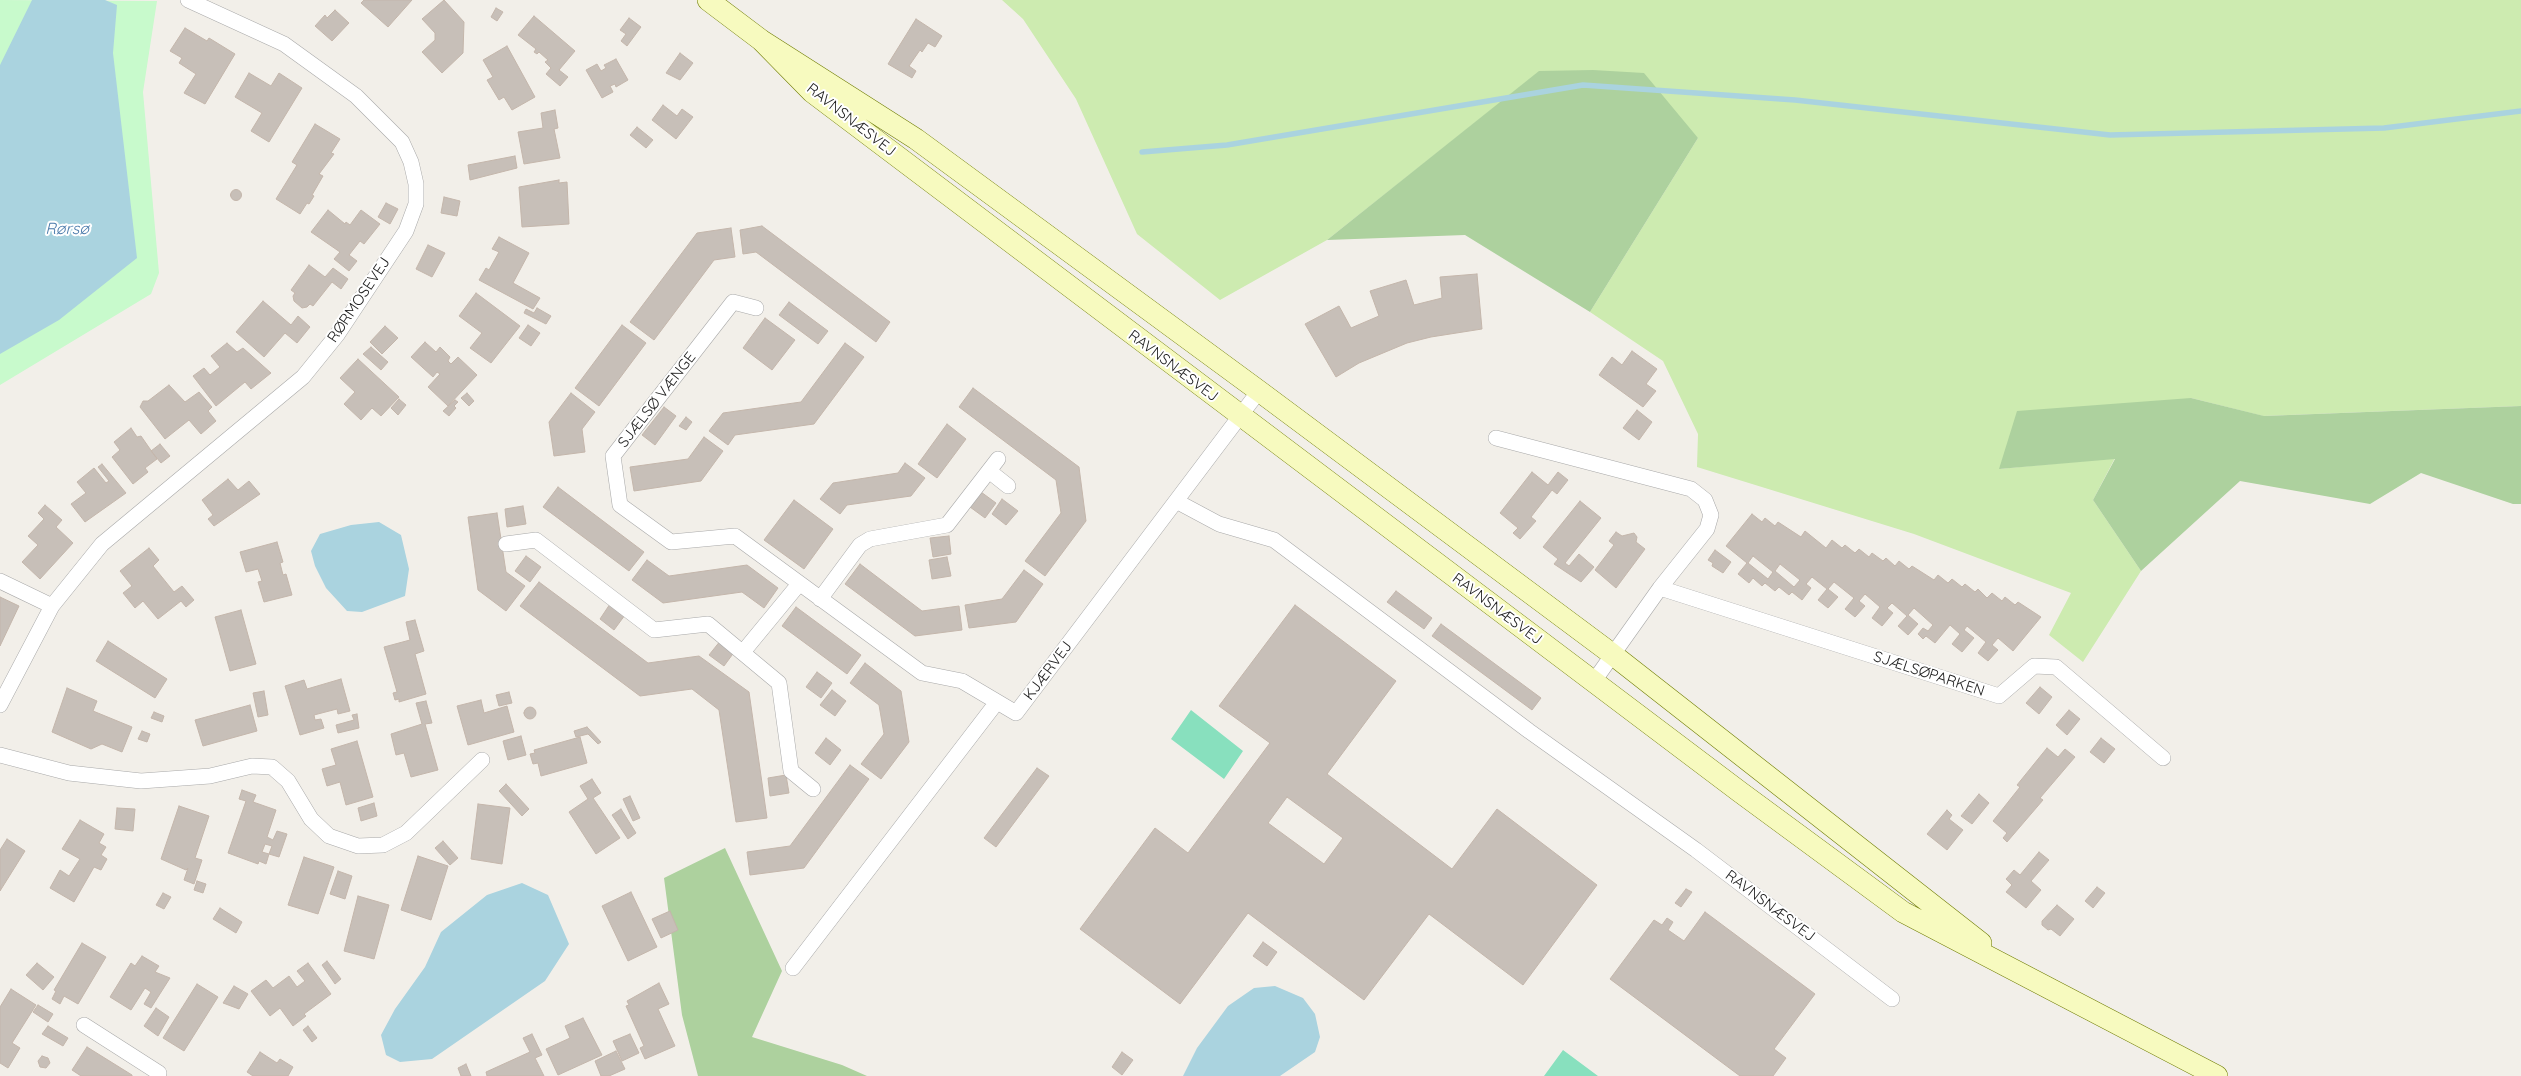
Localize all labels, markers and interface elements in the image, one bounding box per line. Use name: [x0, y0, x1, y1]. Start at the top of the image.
street label: RAVNSNÆSVEJ: [803, 80, 899, 160]
water label: Rørsø: [45, 219, 89, 239]
street label: RØRMOSEVEJ: [324, 254, 394, 346]
street label: RAVNSNÆSVEJ: [1125, 326, 1221, 406]
street label: SJÆLSØ VÆNGE: [614, 349, 700, 451]
street label: RAVNSNÆSVEJ: [1449, 569, 1545, 649]
street label: KJÆRVEJ: [1020, 638, 1076, 704]
street label: SJÆLSØPARKEN: [1871, 648, 1987, 700]
street label: RAVNSNÆSVEJ: [1722, 866, 1818, 946]

